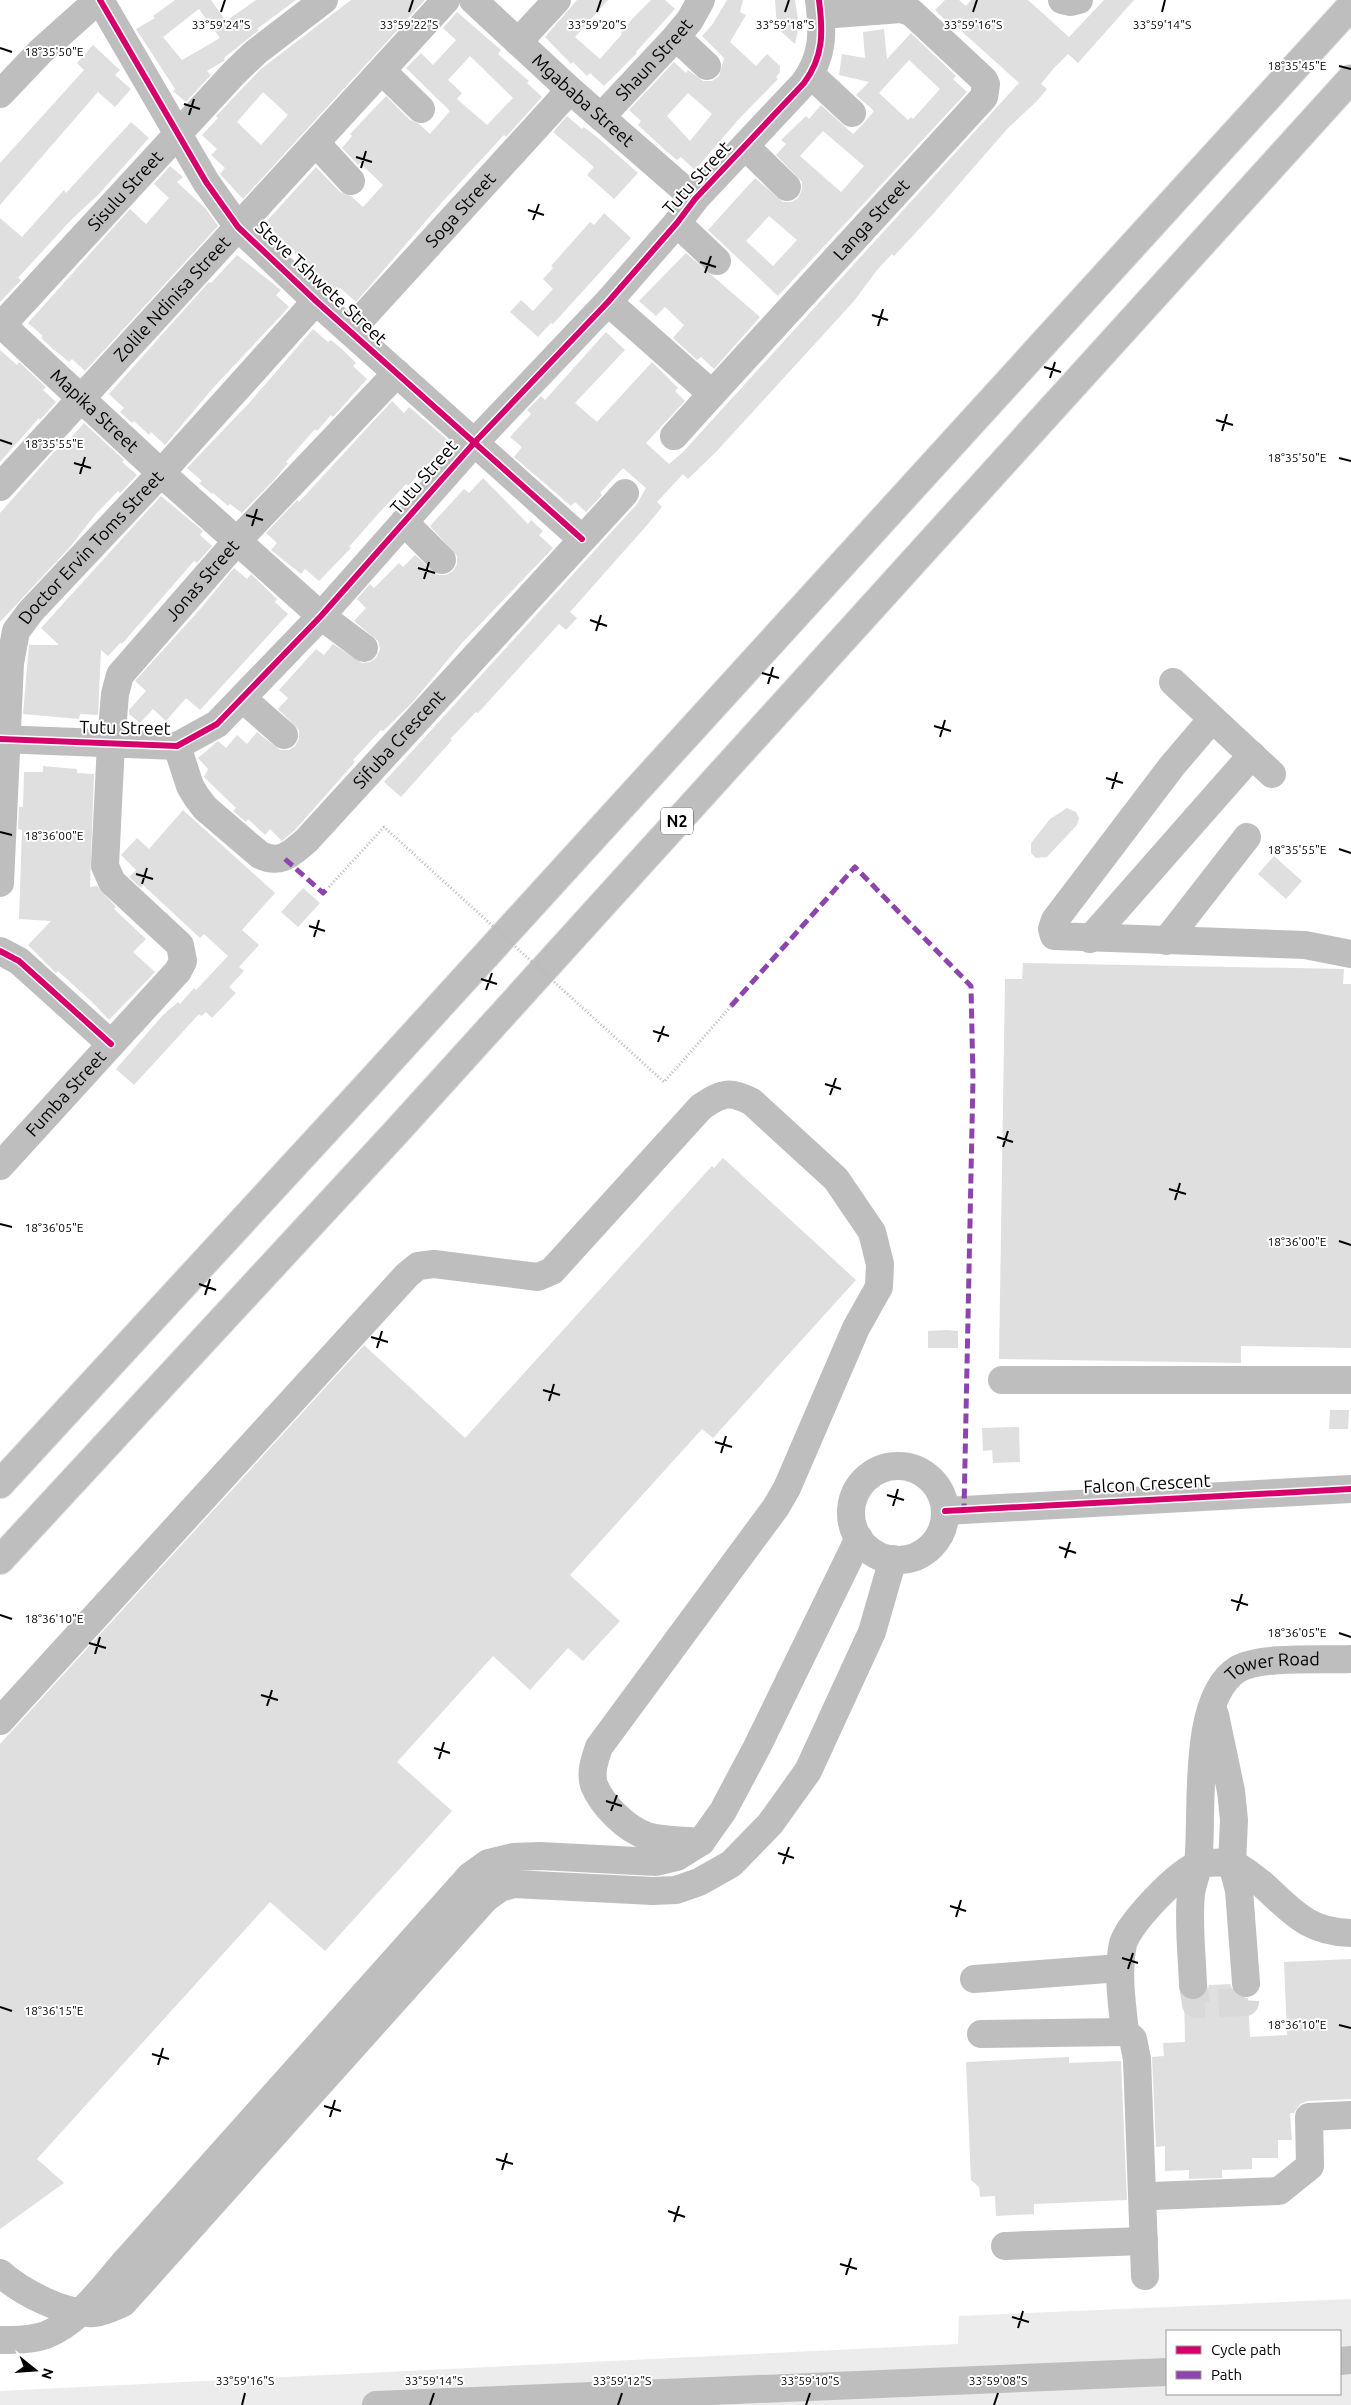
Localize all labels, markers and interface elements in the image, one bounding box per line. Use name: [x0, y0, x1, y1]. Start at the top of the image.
street label: Shaun Street: [611, 14, 696, 104]
text: 33°59'24"S: [192, 18, 250, 31]
text: 33°59'22"S: [380, 18, 438, 31]
text: 33°59'20"S: [568, 18, 626, 31]
text: 33°59'18"S: [756, 18, 814, 31]
text: 33°59'16"S: [944, 18, 1002, 31]
text: 33°59'14"S: [1133, 18, 1191, 31]
text: 18°35'50"E: [25, 45, 84, 58]
street label: Mgababa Street: [529, 49, 639, 150]
text: 18°35'45"E: [1268, 59, 1327, 72]
street label: Tutu Street: [658, 137, 734, 218]
street label: Sisulu Street: [83, 146, 166, 234]
street label: Soga Street: [421, 168, 499, 251]
street label: Langa Street: [829, 175, 913, 264]
street label: Steve Tshwete Street: [252, 216, 391, 348]
street label: Zolile Ndinisa Street: [109, 232, 234, 365]
street label: Mapika Street: [47, 364, 143, 456]
street label: Tutu Street: [386, 435, 461, 517]
text: 18°35'55"E: [25, 437, 84, 450]
text: 18°35'50"E: [1268, 451, 1327, 464]
street label: Doctor Ervin Toms Street: [14, 466, 167, 628]
street label: Jonas Street: [161, 535, 243, 625]
street label: Sifuba Crescent: [348, 686, 448, 792]
street label: Tutu Street: [79, 716, 171, 738]
road number: N2: [661, 808, 693, 834]
text: 18°36'00"E: [25, 829, 84, 842]
text: 18°35'55"E: [1268, 843, 1327, 856]
street label: Fumba Street: [21, 1046, 110, 1140]
text: 18°36'05"E: [25, 1221, 84, 1234]
text: 18°36'00"E: [1268, 1235, 1327, 1248]
street label: Falcon Crescent: [1083, 1470, 1211, 1496]
text: 18°36'10"E: [25, 1612, 84, 1625]
text: 18°36'05"E: [1268, 1626, 1327, 1639]
street label: Tower Road: [1220, 1648, 1320, 1684]
text: 18°36'15"E: [25, 2004, 84, 2017]
text: 18°36'10"E: [1268, 2018, 1327, 2031]
legend: [1166, 2330, 1341, 2395]
text: Cycle path: [1211, 2341, 1281, 2358]
north arrow: [10, 2345, 60, 2395]
text: N: [38, 2366, 57, 2381]
text: Path: [1211, 2366, 1242, 2383]
text: 33°59'16"S: [216, 2374, 274, 2387]
text: 33°59'14"S: [405, 2374, 463, 2387]
text: 33°59'12"S: [593, 2374, 651, 2387]
text: 33°59'10"S: [781, 2374, 839, 2387]
text: 33°59'08"S: [969, 2374, 1027, 2387]

